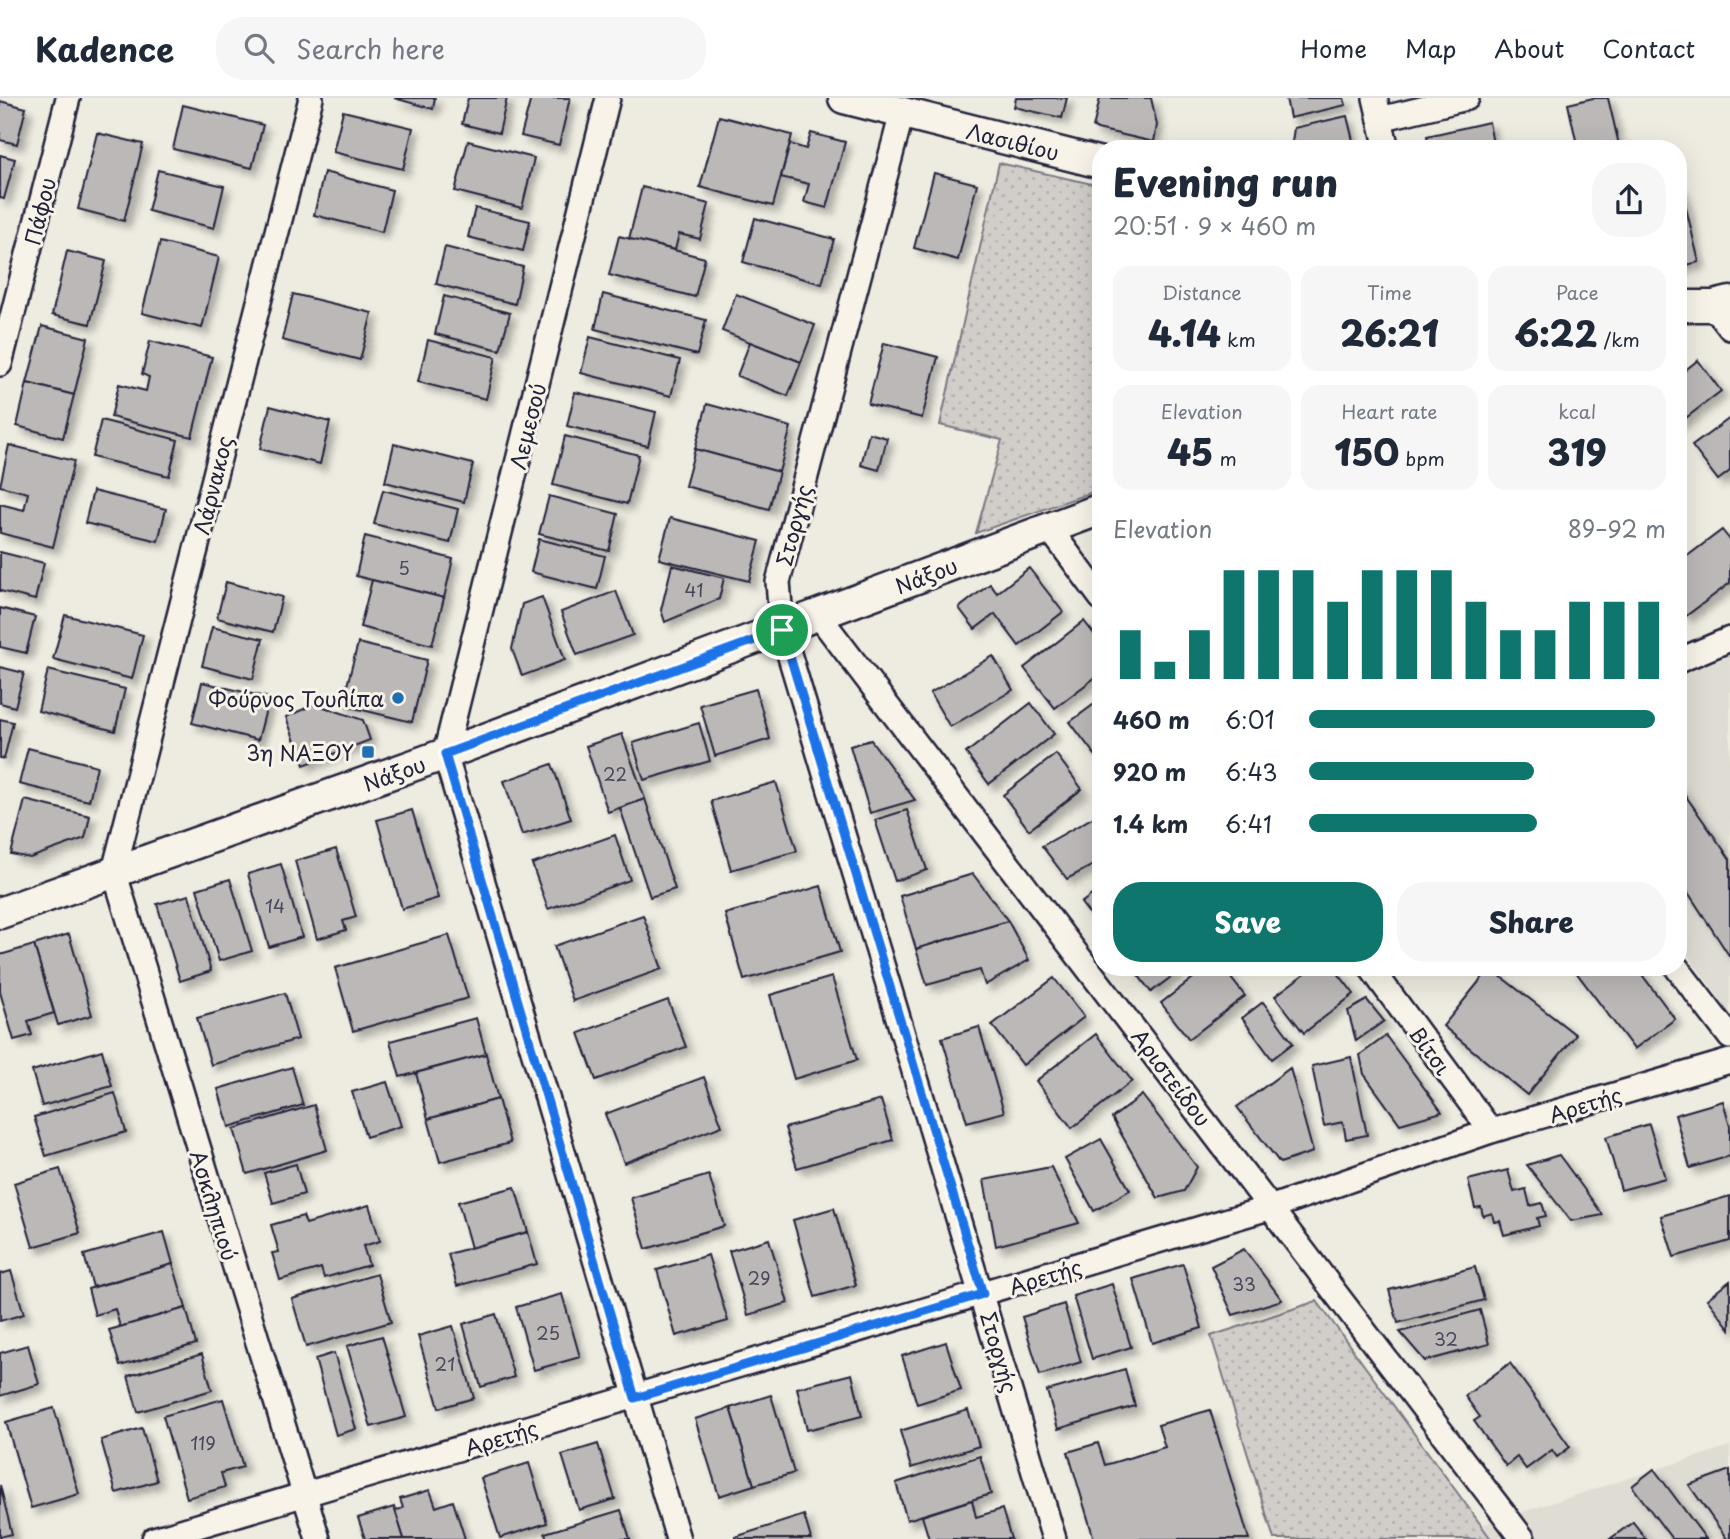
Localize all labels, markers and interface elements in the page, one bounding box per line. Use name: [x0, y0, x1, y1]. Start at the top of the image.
search box: [216, 17, 706, 80]
text: Kadence: [35, 23, 174, 73]
icon: search: [240, 29, 278, 67]
text: Search here: [296, 29, 445, 68]
text: Home: [1300, 30, 1367, 66]
text: Map: [1405, 30, 1456, 66]
text: About: [1494, 30, 1564, 66]
text: Contact: [1602, 30, 1695, 66]
street label: Λασιθίου: [963, 114, 1063, 168]
text: Evening run: [1113, 153, 1338, 210]
button: share: [1592, 163, 1666, 237]
street label: Πάφου: [15, 174, 63, 248]
text: 20:51 · 9 × 460 m: [1113, 208, 1316, 243]
text: Distance: [1162, 278, 1242, 306]
text: Time: [1367, 278, 1412, 306]
text: Pace: [1556, 278, 1599, 306]
text: 4.14: [1148, 306, 1221, 359]
text: 26:21: [1340, 306, 1439, 359]
text: 6:22: [1515, 306, 1597, 359]
text: km: [1221, 325, 1256, 353]
text: /km: [1597, 325, 1640, 353]
street label: Λεμεσού: [501, 379, 553, 473]
text: Elevation: [1161, 397, 1243, 425]
text: Heart rate: [1342, 397, 1437, 425]
text: kcal: [1558, 397, 1596, 425]
text: 45: [1167, 425, 1213, 478]
text: 150: [1334, 425, 1399, 478]
text: 319: [1548, 425, 1607, 478]
street label: Λάρνακος: [184, 432, 240, 538]
text: m: [1213, 444, 1237, 472]
text: bpm: [1399, 444, 1445, 472]
street label: Στοργής: [767, 481, 819, 569]
text: Elevation: [1113, 511, 1212, 546]
text: 89–92 m: [1568, 511, 1666, 546]
street label: Νάξου: [890, 548, 962, 602]
house number: 5: [398, 554, 410, 581]
house number: 41: [685, 576, 703, 603]
pin: [752, 600, 812, 660]
icon: arrive: [763, 611, 801, 649]
place label: Φούρνος Τουλίπα: [208, 682, 384, 714]
marker: Φούρνος Τουλίπα: [390, 690, 406, 706]
text: 460 m: [1113, 702, 1190, 737]
text: 6:01: [1225, 702, 1275, 737]
place label: 3η ΝΑΞΟΥ: [246, 736, 354, 768]
marker: 3η ΝΑΞΟΥ: [360, 744, 376, 760]
street label: Νάξου: [358, 747, 430, 799]
text: 920 m: [1113, 754, 1186, 789]
text: 6:43: [1225, 754, 1278, 789]
house number: 22: [603, 760, 627, 787]
text: 1.4 km: [1113, 806, 1188, 841]
text: 6:41: [1225, 806, 1272, 841]
button: Save: [1113, 882, 1383, 962]
button: Share: [1397, 882, 1666, 962]
house number: 14: [265, 892, 285, 919]
street label: Βίτσι: [1402, 1019, 1460, 1082]
street label: Αριστείδου: [1125, 1021, 1219, 1133]
street label: Αρετής: [1545, 1078, 1625, 1130]
street label: Ασκληπιού: [183, 1146, 247, 1264]
street label: Αρετής: [1005, 1250, 1085, 1302]
house number: 29: [748, 1264, 770, 1291]
house number: 33: [1232, 1270, 1256, 1297]
street label: Στοργής: [973, 1308, 1027, 1396]
house number: 25: [536, 1319, 560, 1346]
house number: 32: [1434, 1325, 1458, 1352]
house number: 21: [435, 1350, 455, 1377]
street label: Αρετής: [461, 1411, 541, 1463]
house number: 119: [190, 1429, 216, 1456]

